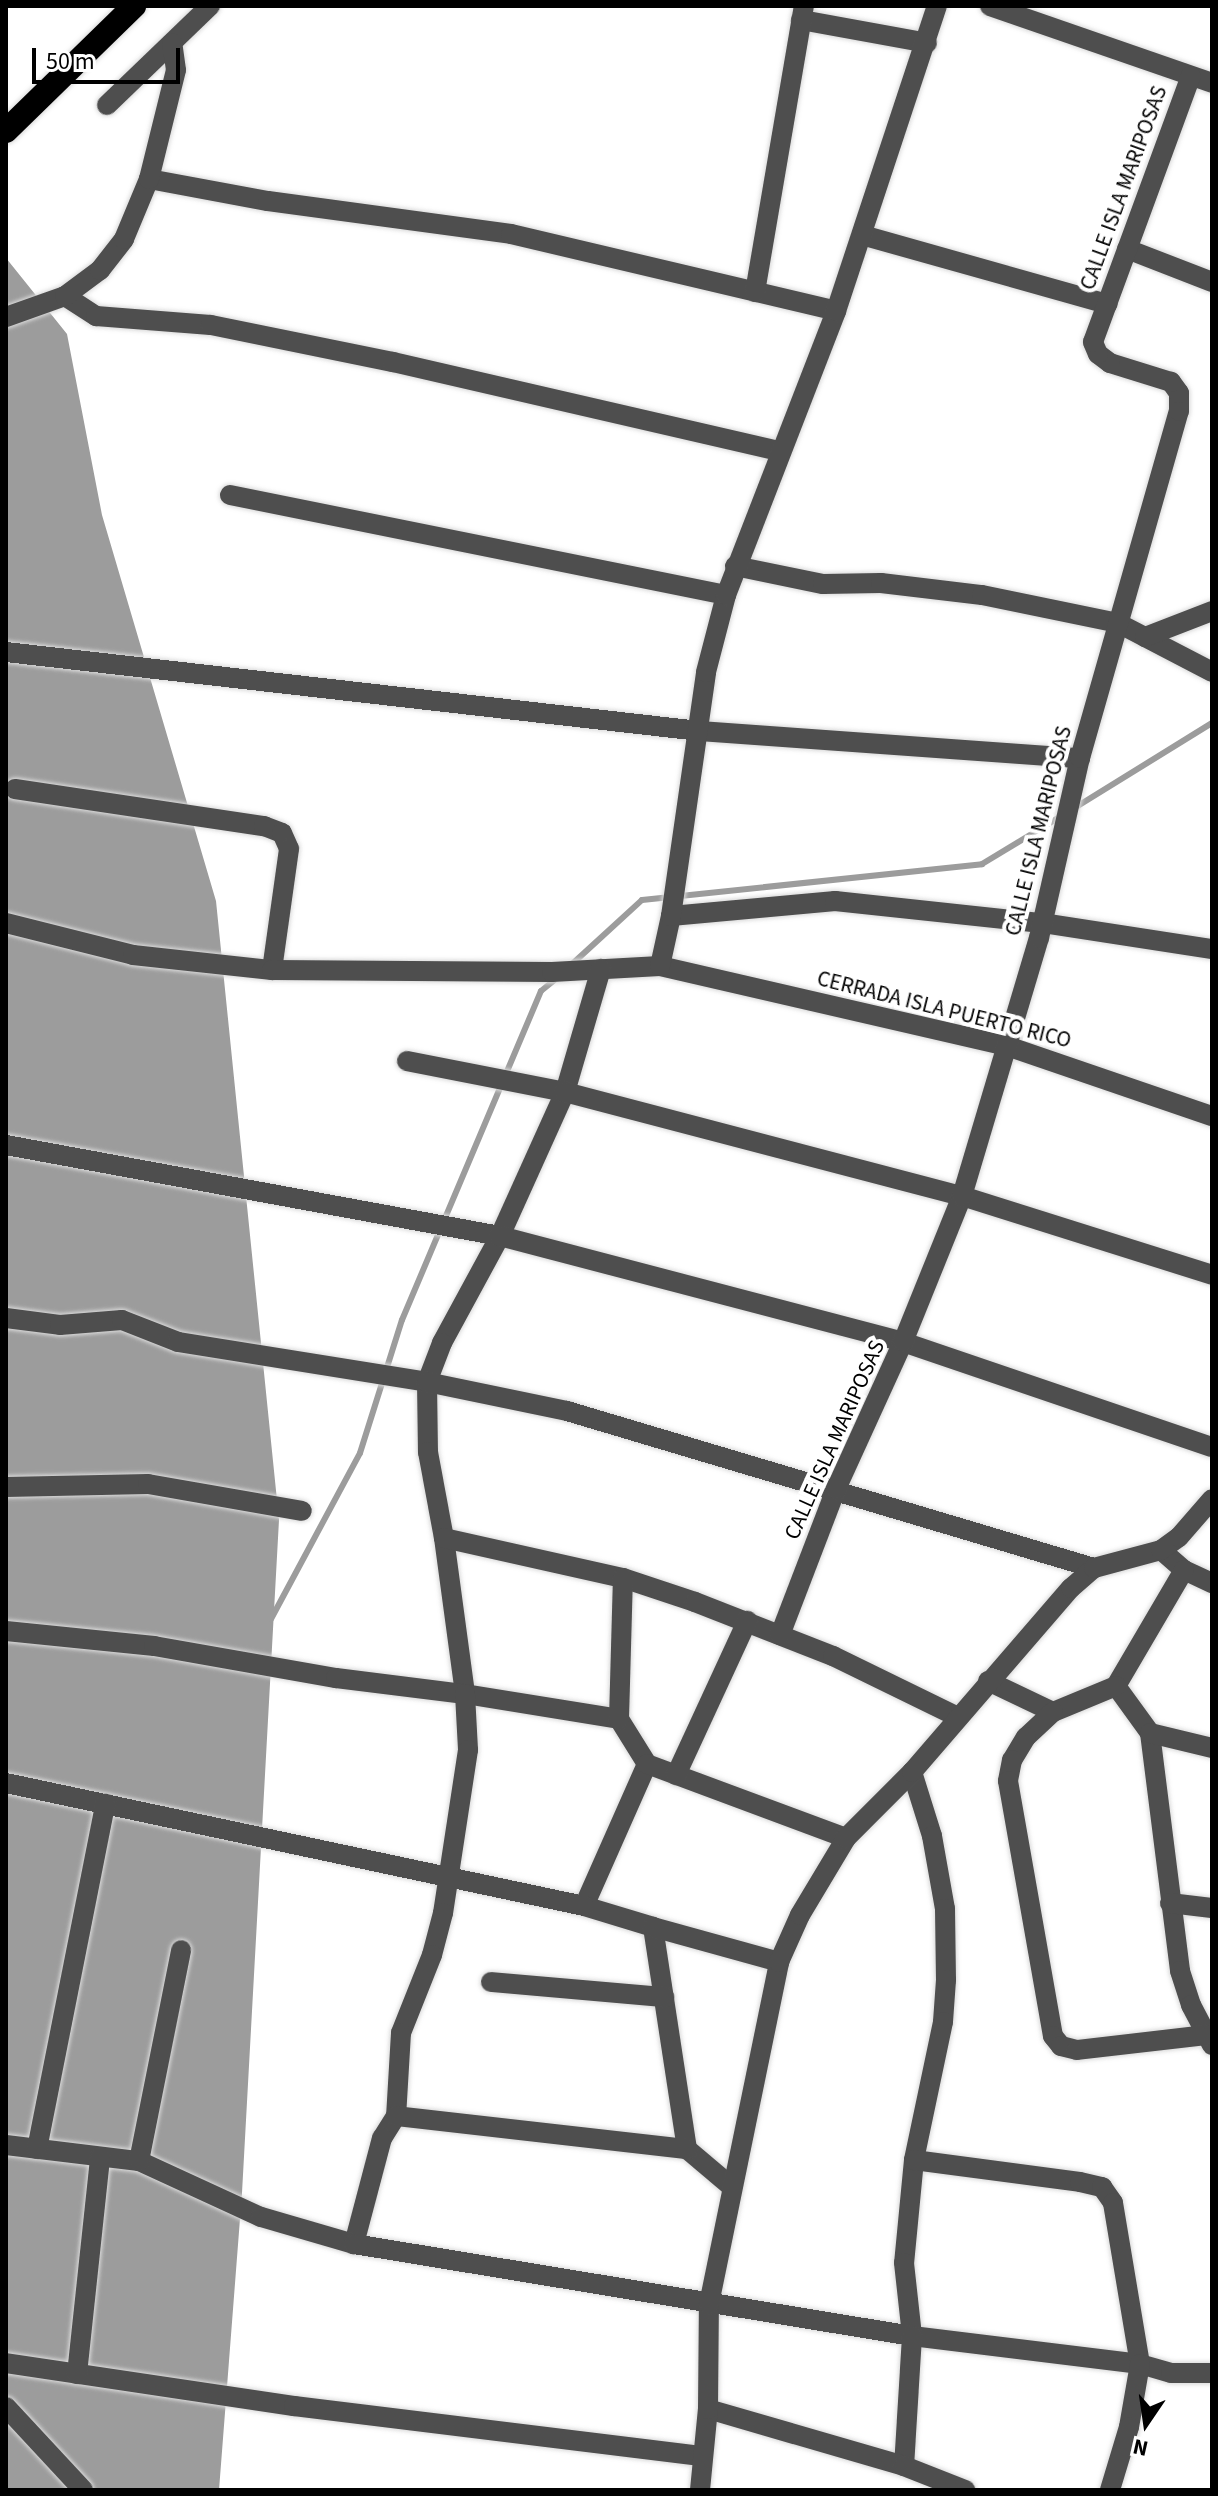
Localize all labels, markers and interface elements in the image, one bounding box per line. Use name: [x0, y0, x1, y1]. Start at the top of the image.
scale bar: [36, 32, 184, 82]
text: 50 m: [46, 44, 95, 79]
street label: CALLE ISLA MARIPOSAS: [1075, 82, 1173, 294]
street label: CALLE ISLA MARIPOSAS: [1000, 723, 1078, 939]
street label: CERRADA ISLA PUERTO RICO: [814, 966, 1074, 1054]
street label: CALLE ISLA MARIPOSAS: [779, 1336, 891, 1544]
north arrow: [1106, 2384, 1186, 2464]
text: N: [1130, 2430, 1151, 2465]

